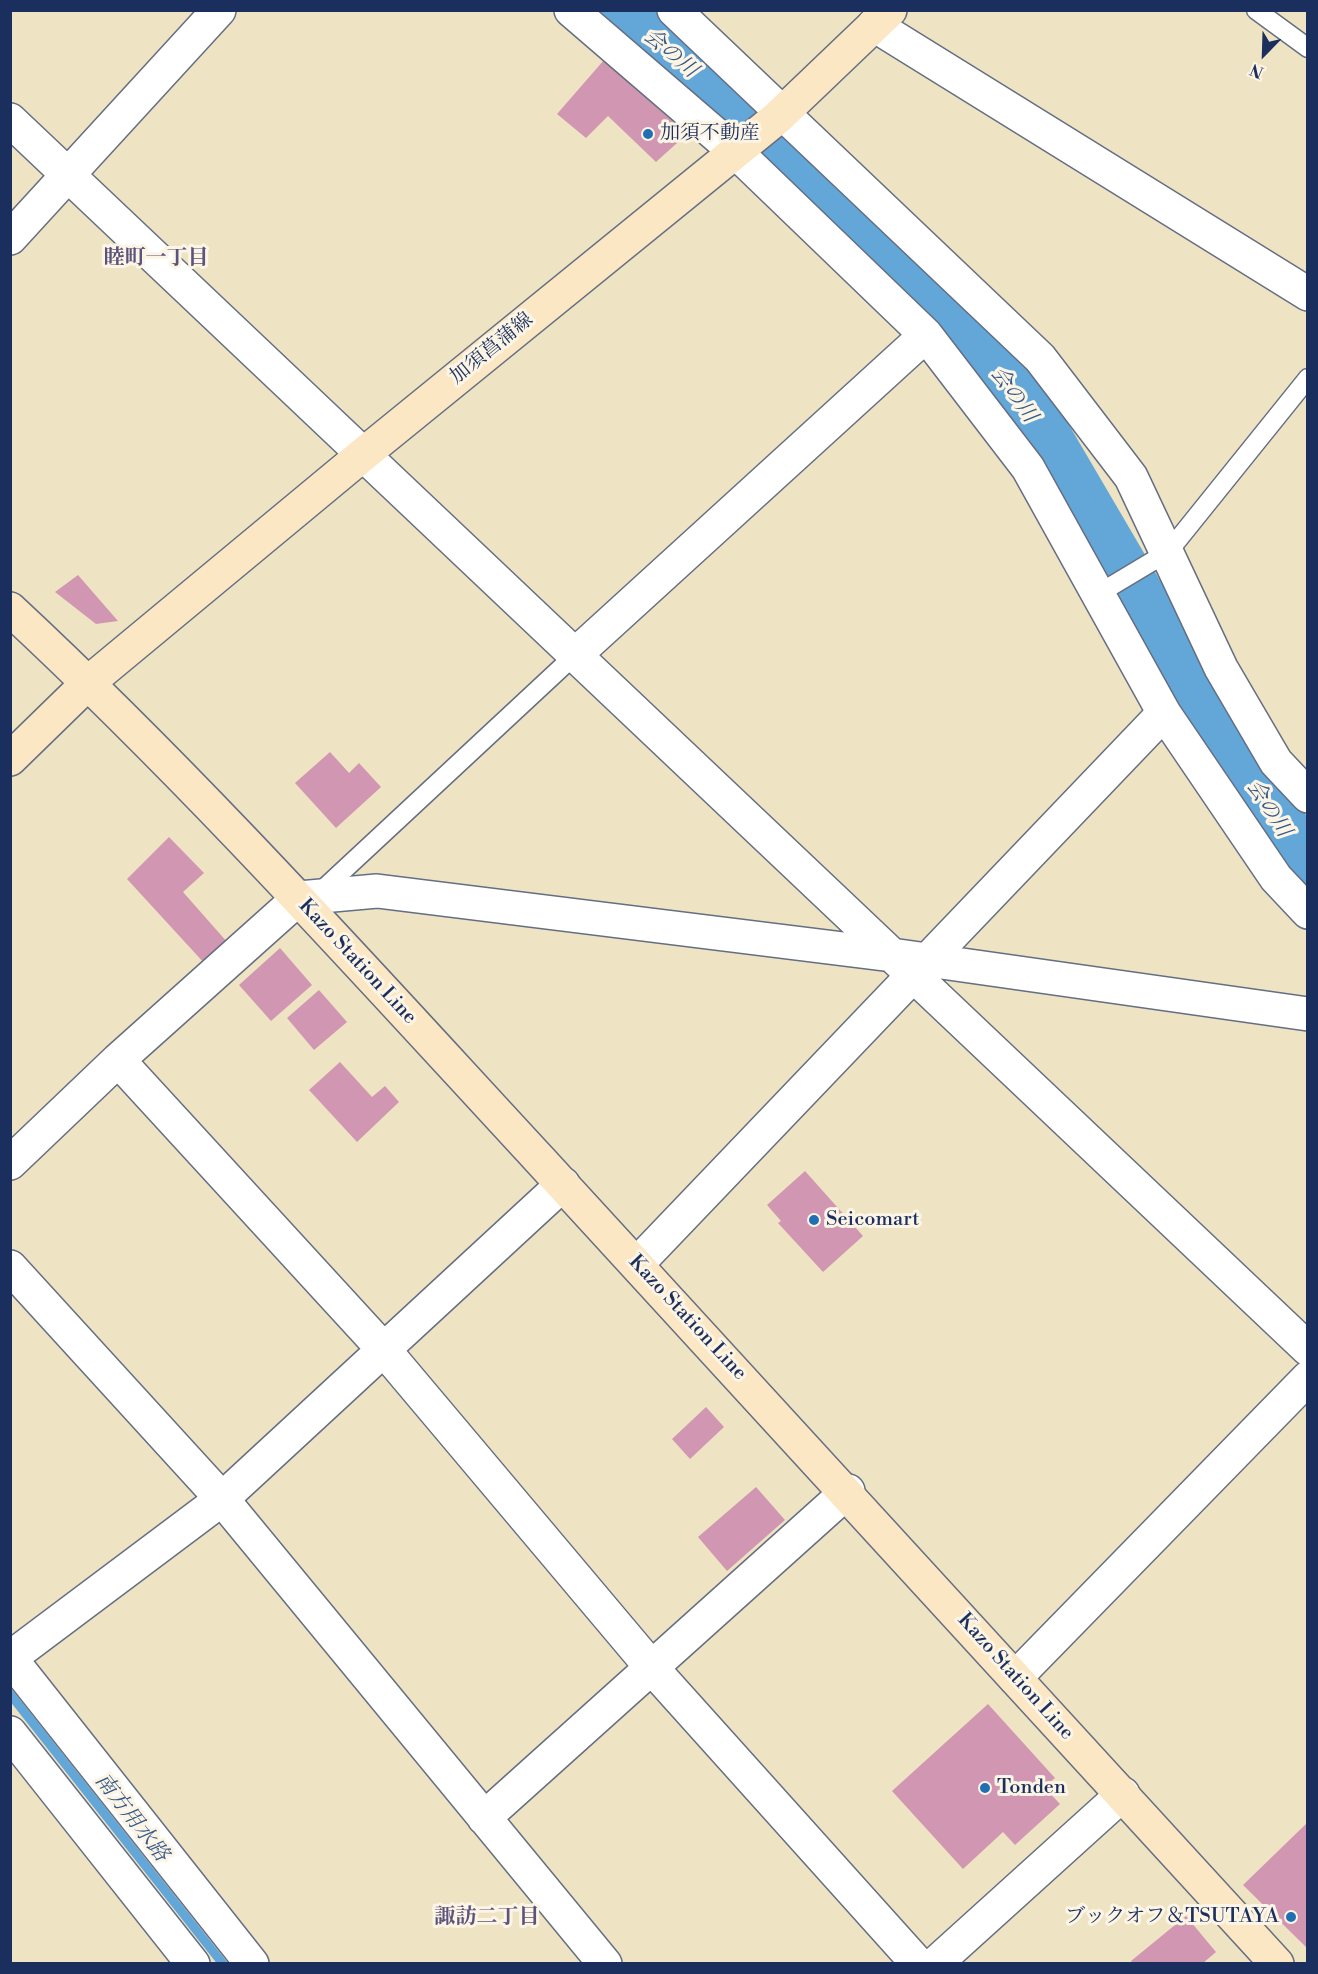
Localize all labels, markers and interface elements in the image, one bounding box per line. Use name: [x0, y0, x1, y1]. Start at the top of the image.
water label: 会の川: [638, 24, 702, 84]
north arrow: [1234, 24, 1294, 84]
text: N: [1247, 59, 1267, 82]
place label: 加須不動産: [660, 122, 760, 146]
marker: 加須不動産: [641, 127, 655, 141]
district label: 睦町一丁目: [104, 246, 208, 272]
street label: 加須菖蒲線: [446, 308, 538, 390]
water label: 会の川: [984, 362, 1042, 428]
water label: 会の川: [1240, 776, 1296, 842]
street label: Kazo Station Line: [293, 894, 421, 1030]
place label: Seicomart: [826, 1208, 919, 1232]
marker: Seicomart: [807, 1213, 821, 1227]
street label: Kazo Station Line: [623, 1250, 751, 1386]
street label: Kazo Station Line: [952, 1609, 1078, 1745]
water label: 南方用水路: [89, 1769, 173, 1867]
place label: Tonden: [997, 1776, 1066, 1800]
marker: Tonden: [978, 1781, 992, 1795]
district label: 諏訪二丁目: [435, 1905, 539, 1931]
place label: ブックオフ＆TSUTAYA: [1065, 1905, 1279, 1929]
marker: ブックオフ＆TSUTAYA: [1284, 1910, 1298, 1924]

